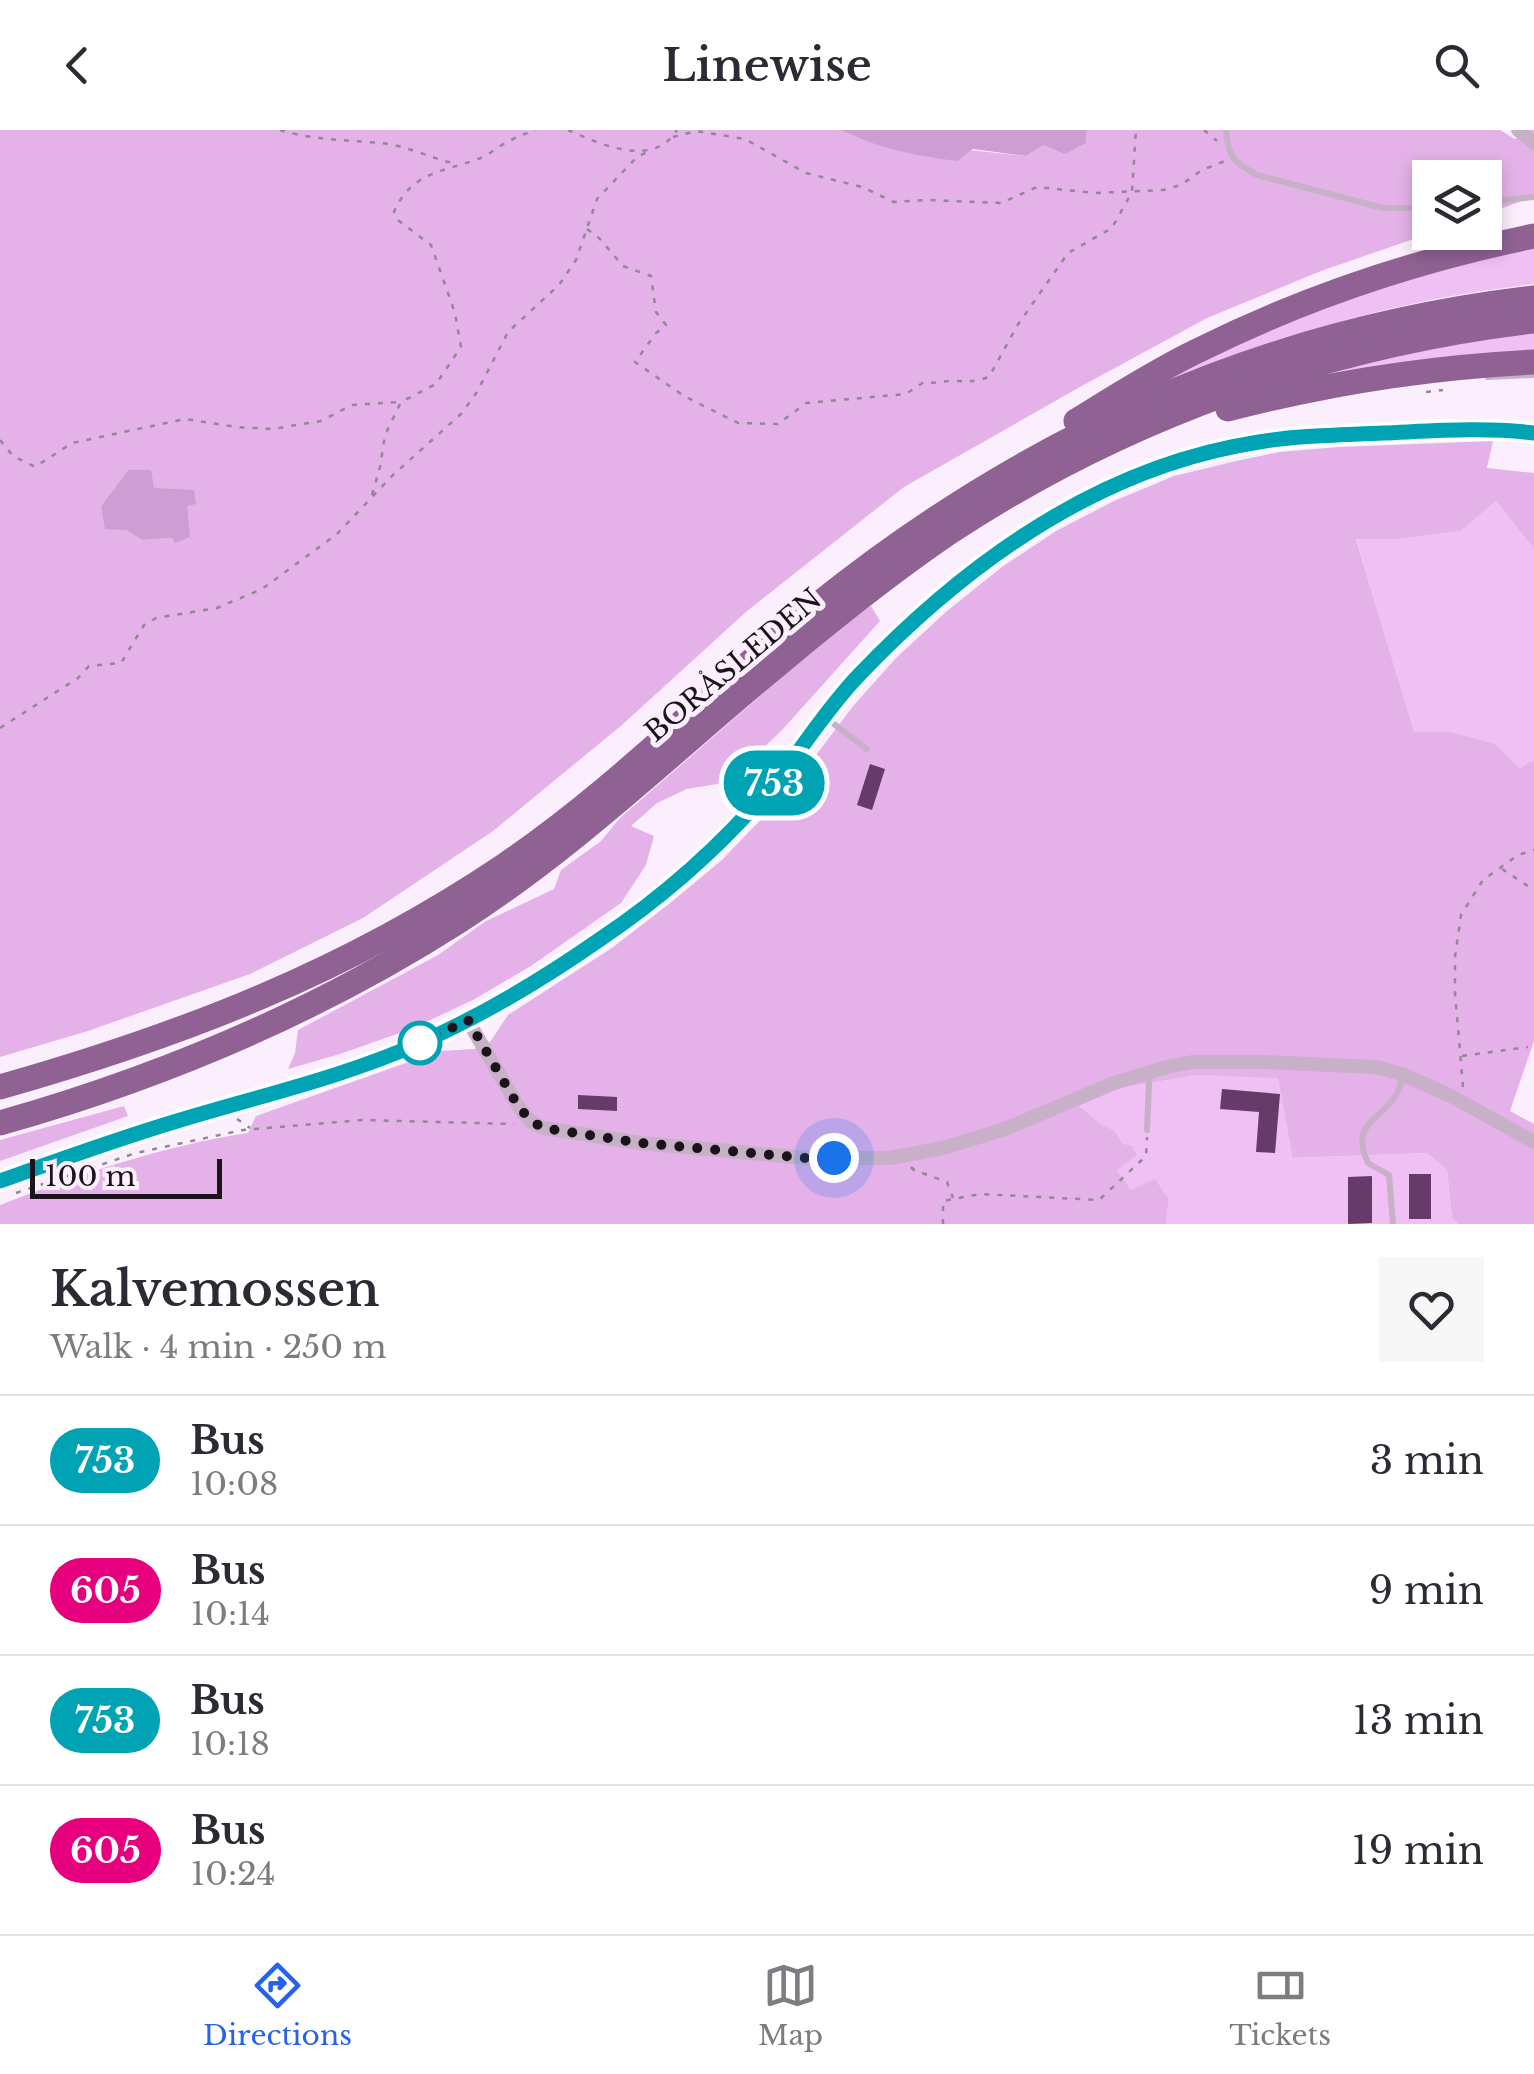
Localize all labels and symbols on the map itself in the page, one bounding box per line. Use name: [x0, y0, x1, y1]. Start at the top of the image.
street label: BORÅSLEDEN: [638, 581, 829, 749]
line badge: 753: [716, 750, 832, 816]
unlabelled marker: [399, 1022, 441, 1064]
your location: [809, 1133, 859, 1183]
scale bar: [30, 1154, 222, 1198]

